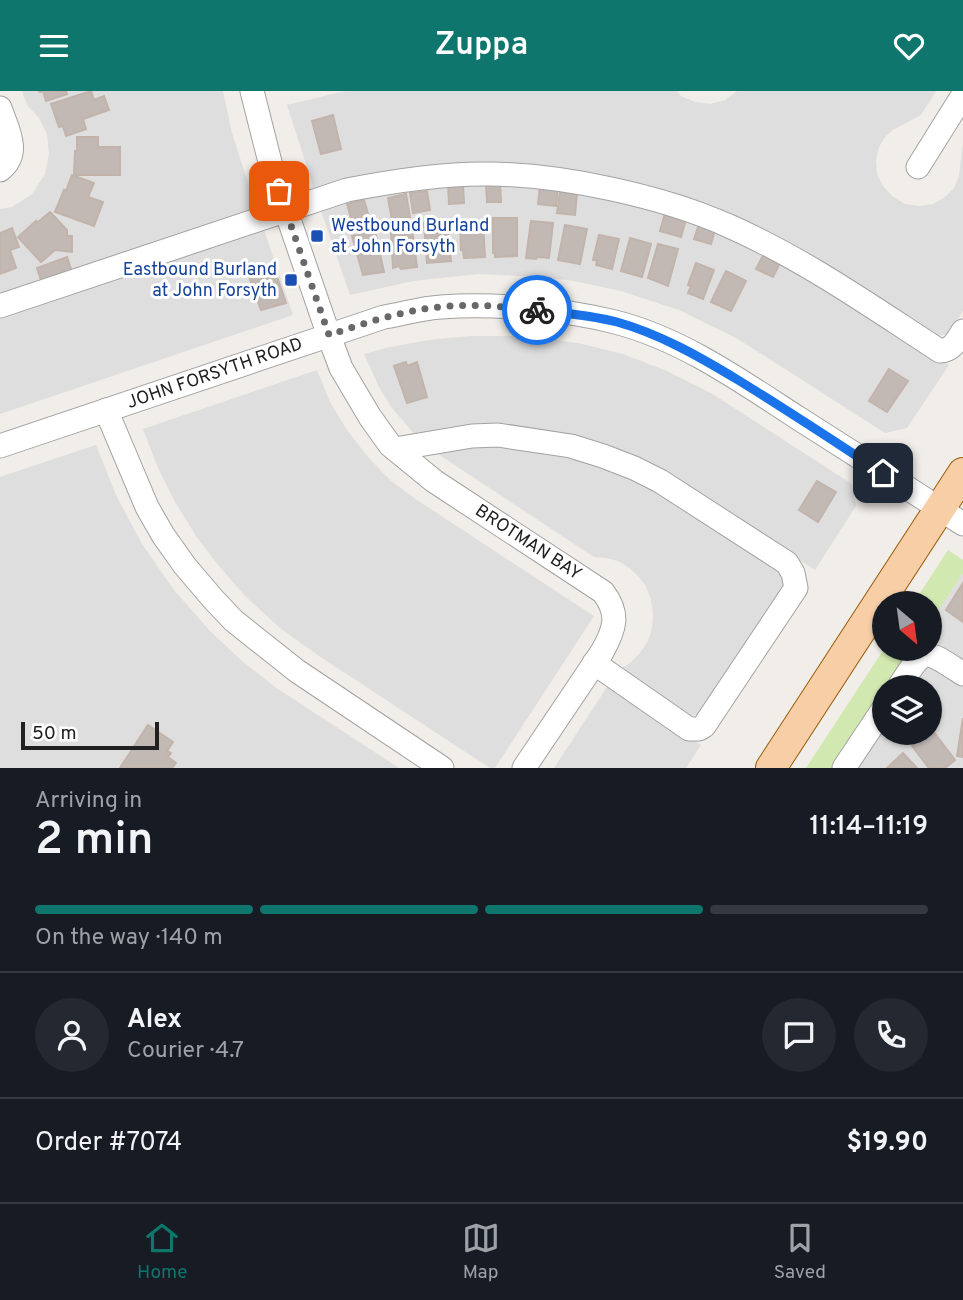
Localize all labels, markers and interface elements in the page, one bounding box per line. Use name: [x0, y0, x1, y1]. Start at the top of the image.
text: Zuppa: [435, 26, 528, 66]
icon: menu: [35, 27, 73, 65]
icon: heart: [890, 27, 928, 65]
pin: [249, 161, 309, 221]
icon: bag: [260, 172, 298, 210]
place label: Westbound Burland at John Forsyth: [331, 215, 489, 259]
marker: Westbound Burland at John Forsyth: [309, 228, 325, 244]
place label: Eastbound Burland at John Forsyth: [123, 259, 277, 303]
marker: Eastbound Burland at John Forsyth: [283, 272, 299, 288]
courier: [502, 275, 572, 345]
icon: bike: [518, 291, 556, 329]
street label: JOHN FORSYTH ROAD: [124, 333, 306, 415]
pin: [853, 443, 913, 503]
icon: home: [864, 454, 902, 492]
street label: BROTMAN BAY: [470, 500, 586, 586]
north arrow: [872, 591, 942, 661]
map controls: [872, 591, 942, 745]
button: layers: [872, 675, 942, 745]
scale bar: [21, 719, 159, 751]
text: 50 m: [32, 722, 77, 746]
text: Arriving in: [35, 787, 142, 816]
text: 11:14–11:19: [809, 811, 928, 844]
text: 2 min: [35, 812, 154, 871]
text: On the way · 140 m: [35, 924, 223, 953]
button: person: [35, 998, 109, 1072]
button: chat: [762, 998, 836, 1072]
button: phone: [854, 998, 928, 1072]
text: Alex: [127, 1004, 182, 1037]
text: Courier · 4.7: [127, 1037, 244, 1066]
text: Order #7074: [35, 1127, 182, 1160]
text: $19.90: [846, 1127, 928, 1160]
tab: Home: [137, 1219, 188, 1285]
tab: Map: [462, 1219, 500, 1285]
tab: Saved: [774, 1219, 826, 1285]

